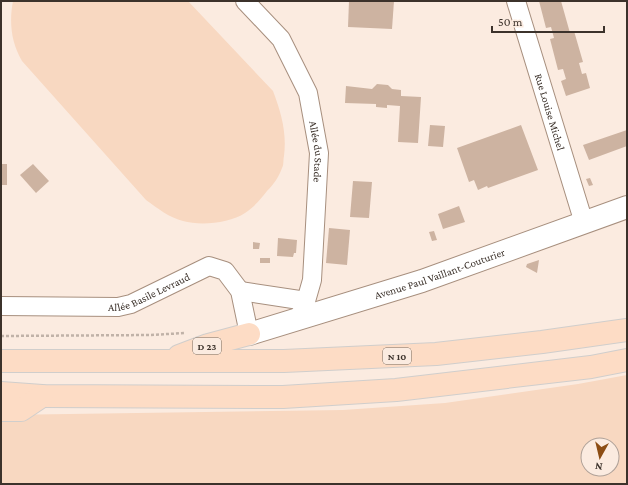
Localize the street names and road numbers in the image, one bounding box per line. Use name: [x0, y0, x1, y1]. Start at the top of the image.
street label: Rue Louise Michel: [533, 72, 567, 152]
street label: Allée du Stade: [307, 120, 325, 183]
street label: Avenue Paul Vaillant-Couturier: [373, 246, 506, 301]
street label: Allée Basile Levraud: [108, 270, 192, 313]
road number: D 23: [193, 338, 221, 354]
road number: N 10: [383, 348, 411, 364]

